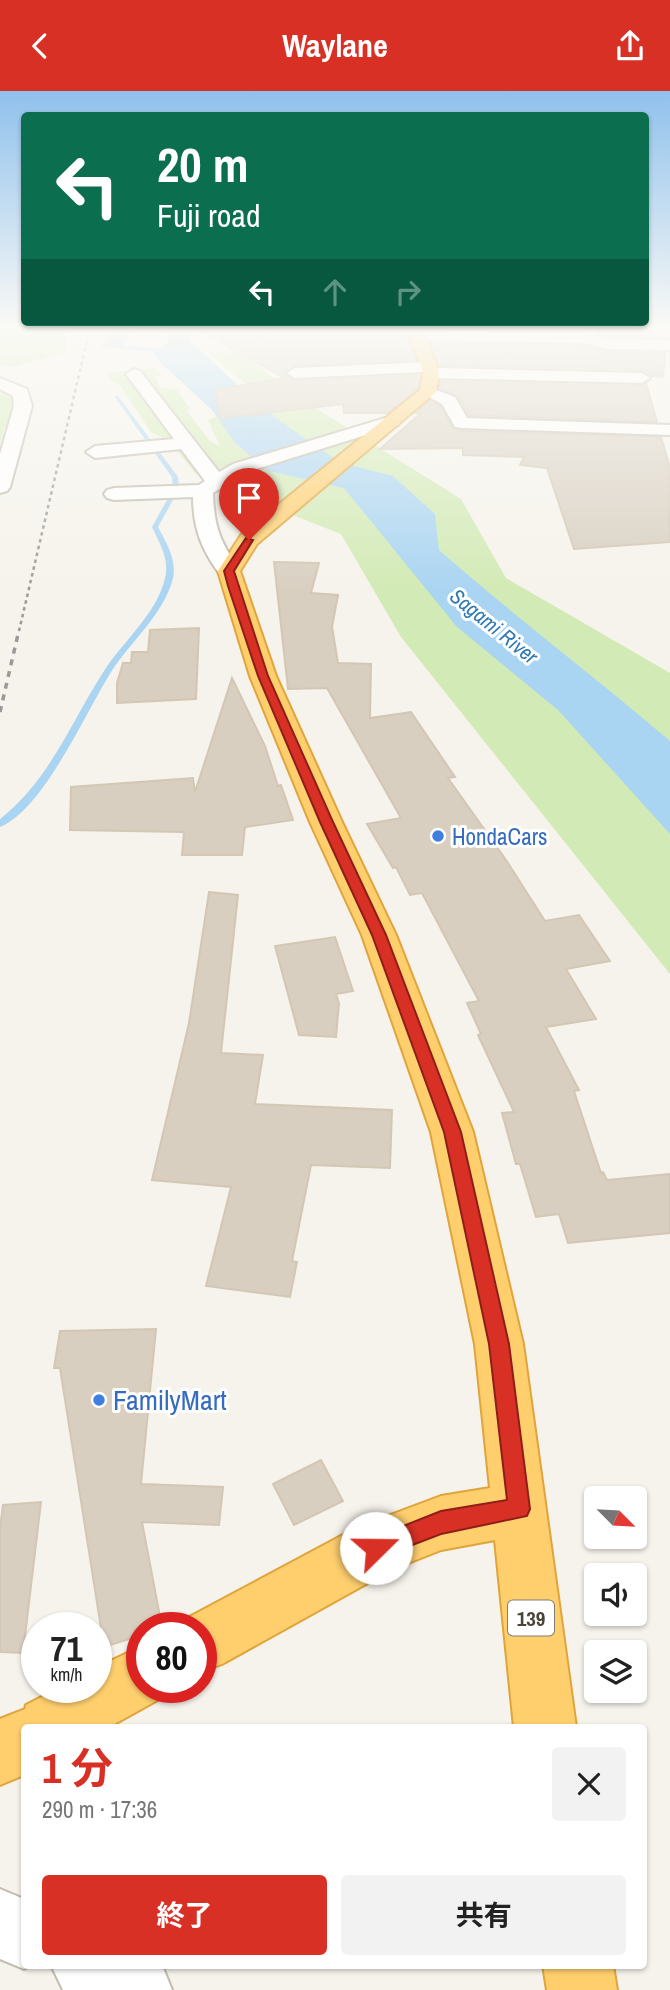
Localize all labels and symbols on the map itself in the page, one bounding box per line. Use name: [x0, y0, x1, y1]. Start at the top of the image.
pin: [219, 468, 279, 540]
water label: Sagami River: [444, 582, 545, 671]
place label: HondaCars: [452, 821, 547, 852]
marker: HondaCars: [430, 828, 446, 844]
place label: FamilyMart: [113, 1381, 227, 1419]
marker: FamilyMart: [91, 1392, 107, 1408]
north arrow: [584, 1486, 648, 1549]
position arrow: [339, 1511, 413, 1585]
road number: 139: [508, 1601, 554, 1635]
speed limit sign: 80: [126, 1612, 217, 1703]

